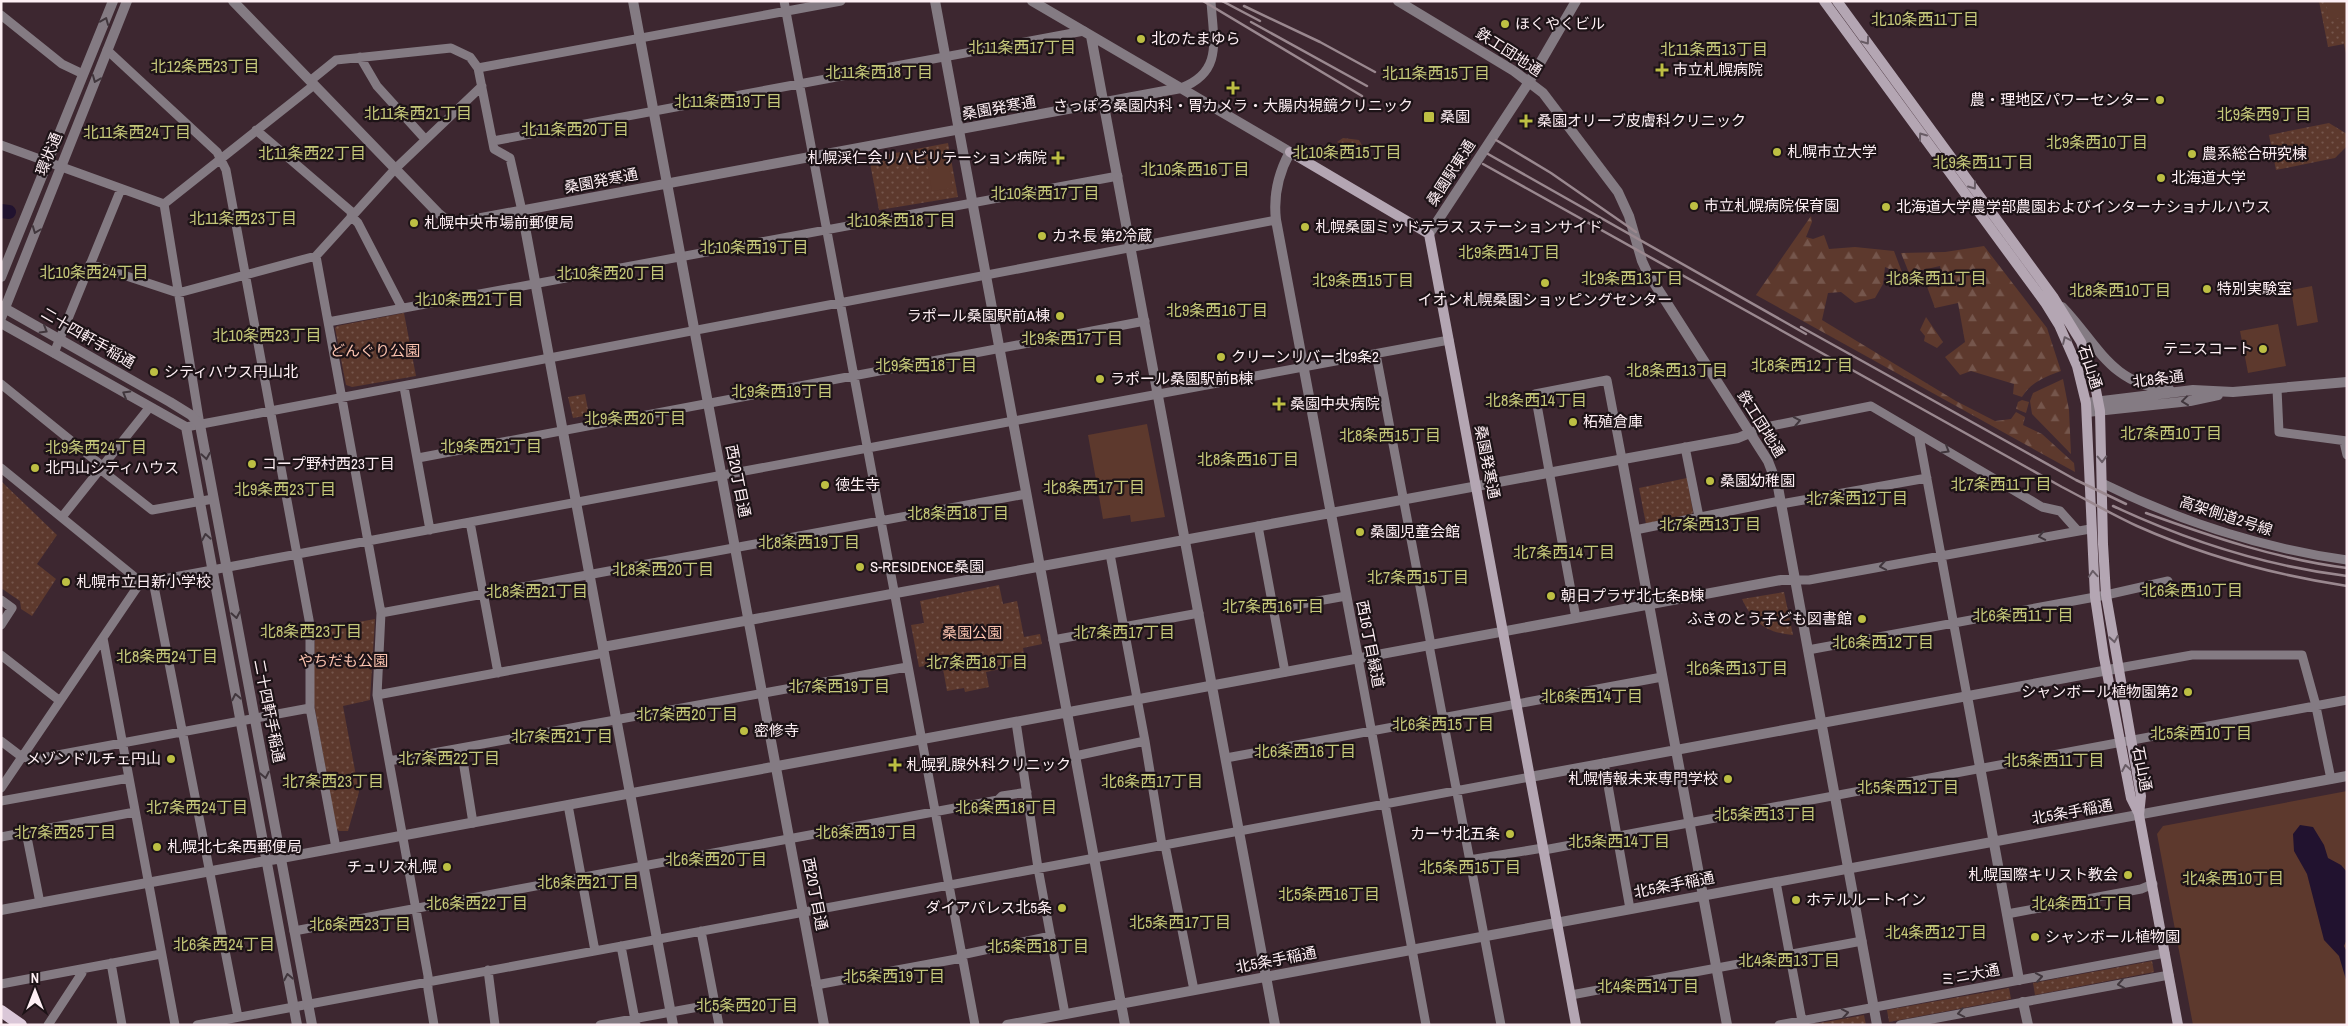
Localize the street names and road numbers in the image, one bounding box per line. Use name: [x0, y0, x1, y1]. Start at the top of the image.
street label: 鉄工団地通: [1472, 22, 1546, 81]
street label: 桑園発寒通: [960, 91, 1038, 124]
street label: 環状通: [30, 129, 67, 179]
street label: 桑園駅東通: [1421, 136, 1480, 210]
street label: 桑園発寒通: [562, 163, 640, 198]
street label: 二十四軒手稲通: [38, 302, 139, 373]
street label: 石山通: [2074, 342, 2107, 391]
street label: 北8条通: [2131, 365, 2185, 392]
street label: 鉄工団地通: [1733, 386, 1790, 461]
street label: 桑園発寒通: [1470, 423, 1505, 501]
street label: 西20丁目通: [721, 443, 756, 519]
street label: 高架側道2号線: [2177, 491, 2275, 540]
street label: 西16丁目緑道: [1352, 598, 1389, 689]
street label: 二十四軒手稲通: [249, 657, 290, 764]
street label: 石山通: [2128, 745, 2157, 793]
street label: 北5条手稲通: [2030, 794, 2114, 829]
street label: 西20丁目通: [798, 856, 833, 932]
street label: 北5条手稲通: [1632, 866, 1716, 903]
street label: 北5条手稲通: [1234, 941, 1318, 978]
street label: ミニ大通: [1938, 958, 2001, 991]

